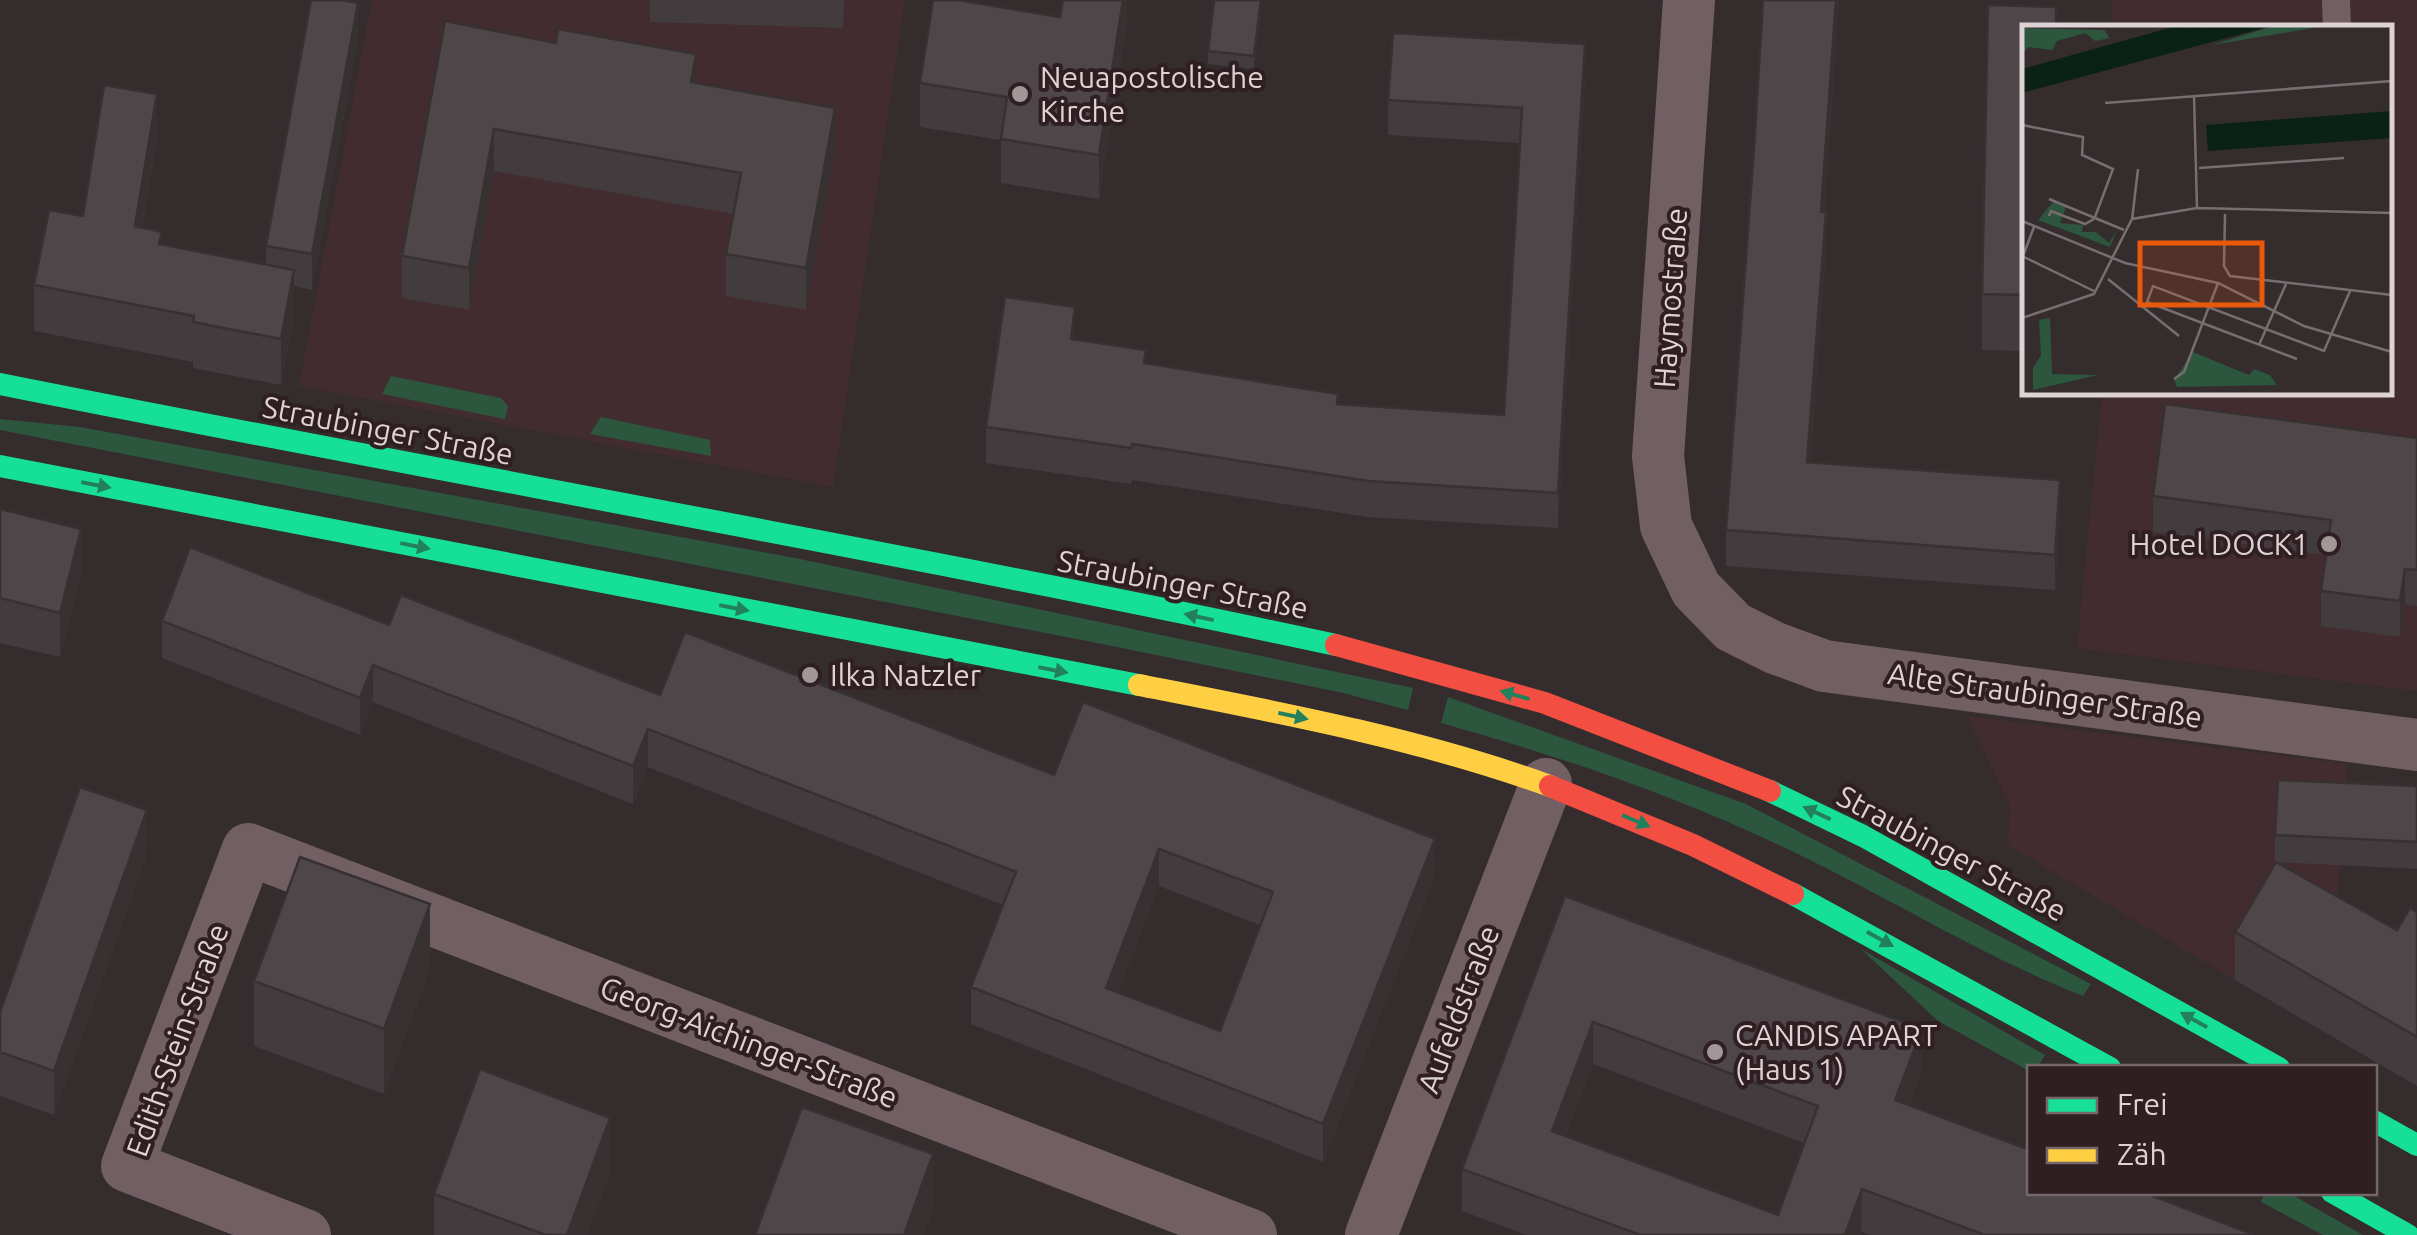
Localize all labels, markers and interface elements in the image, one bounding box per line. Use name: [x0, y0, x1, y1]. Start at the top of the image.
inset map: [2022, 25, 2392, 395]
place label: Neuapostolische Kirche: [1040, 60, 1264, 128]
marker: Neuapostolische Kirche: [1009, 83, 1031, 105]
street label: Haymostraße: [1647, 207, 1693, 389]
street label: Straubinger Straße: [260, 389, 516, 471]
one-way arrow: [81, 477, 112, 493]
place label: Hotel DOCK1: [2129, 527, 2309, 561]
marker: Hotel DOCK1: [2318, 533, 2340, 555]
one-way arrow: [400, 539, 431, 555]
street label: Straubinger Straße: [1055, 543, 1311, 625]
one-way arrow: [719, 601, 750, 616]
one-way arrow: [1183, 608, 1214, 624]
street label: Alte Straubinger Straße: [1886, 656, 2204, 734]
place label: Ilka Natzler: [830, 658, 982, 692]
one-way arrow: [1038, 662, 1069, 678]
marker: Ilka Natzler: [799, 664, 821, 686]
one-way arrow: [1499, 686, 1530, 702]
one-way arrow: [1278, 708, 1309, 724]
street label: Straubinger Straße: [1832, 778, 2072, 928]
one-way arrow: [1802, 805, 1831, 822]
one-way arrow: [1621, 814, 1651, 830]
street label: Edith-Stein-Straße: [119, 919, 235, 1161]
street label: Aufeldstraße: [1411, 921, 1505, 1097]
one-way arrow: [1865, 930, 1894, 947]
street label: Georg-Aichinger-Straße: [596, 970, 902, 1114]
one-way arrow: [2179, 1011, 2208, 1028]
place label: CANDIS APART (Haus 1): [1735, 1018, 1938, 1086]
marker: CANDIS APART (Haus 1): [1704, 1041, 1726, 1063]
legend: [2027, 1065, 2377, 1195]
text: Frei: [2117, 1087, 2167, 1121]
text: Zäh: [2117, 1137, 2167, 1171]

